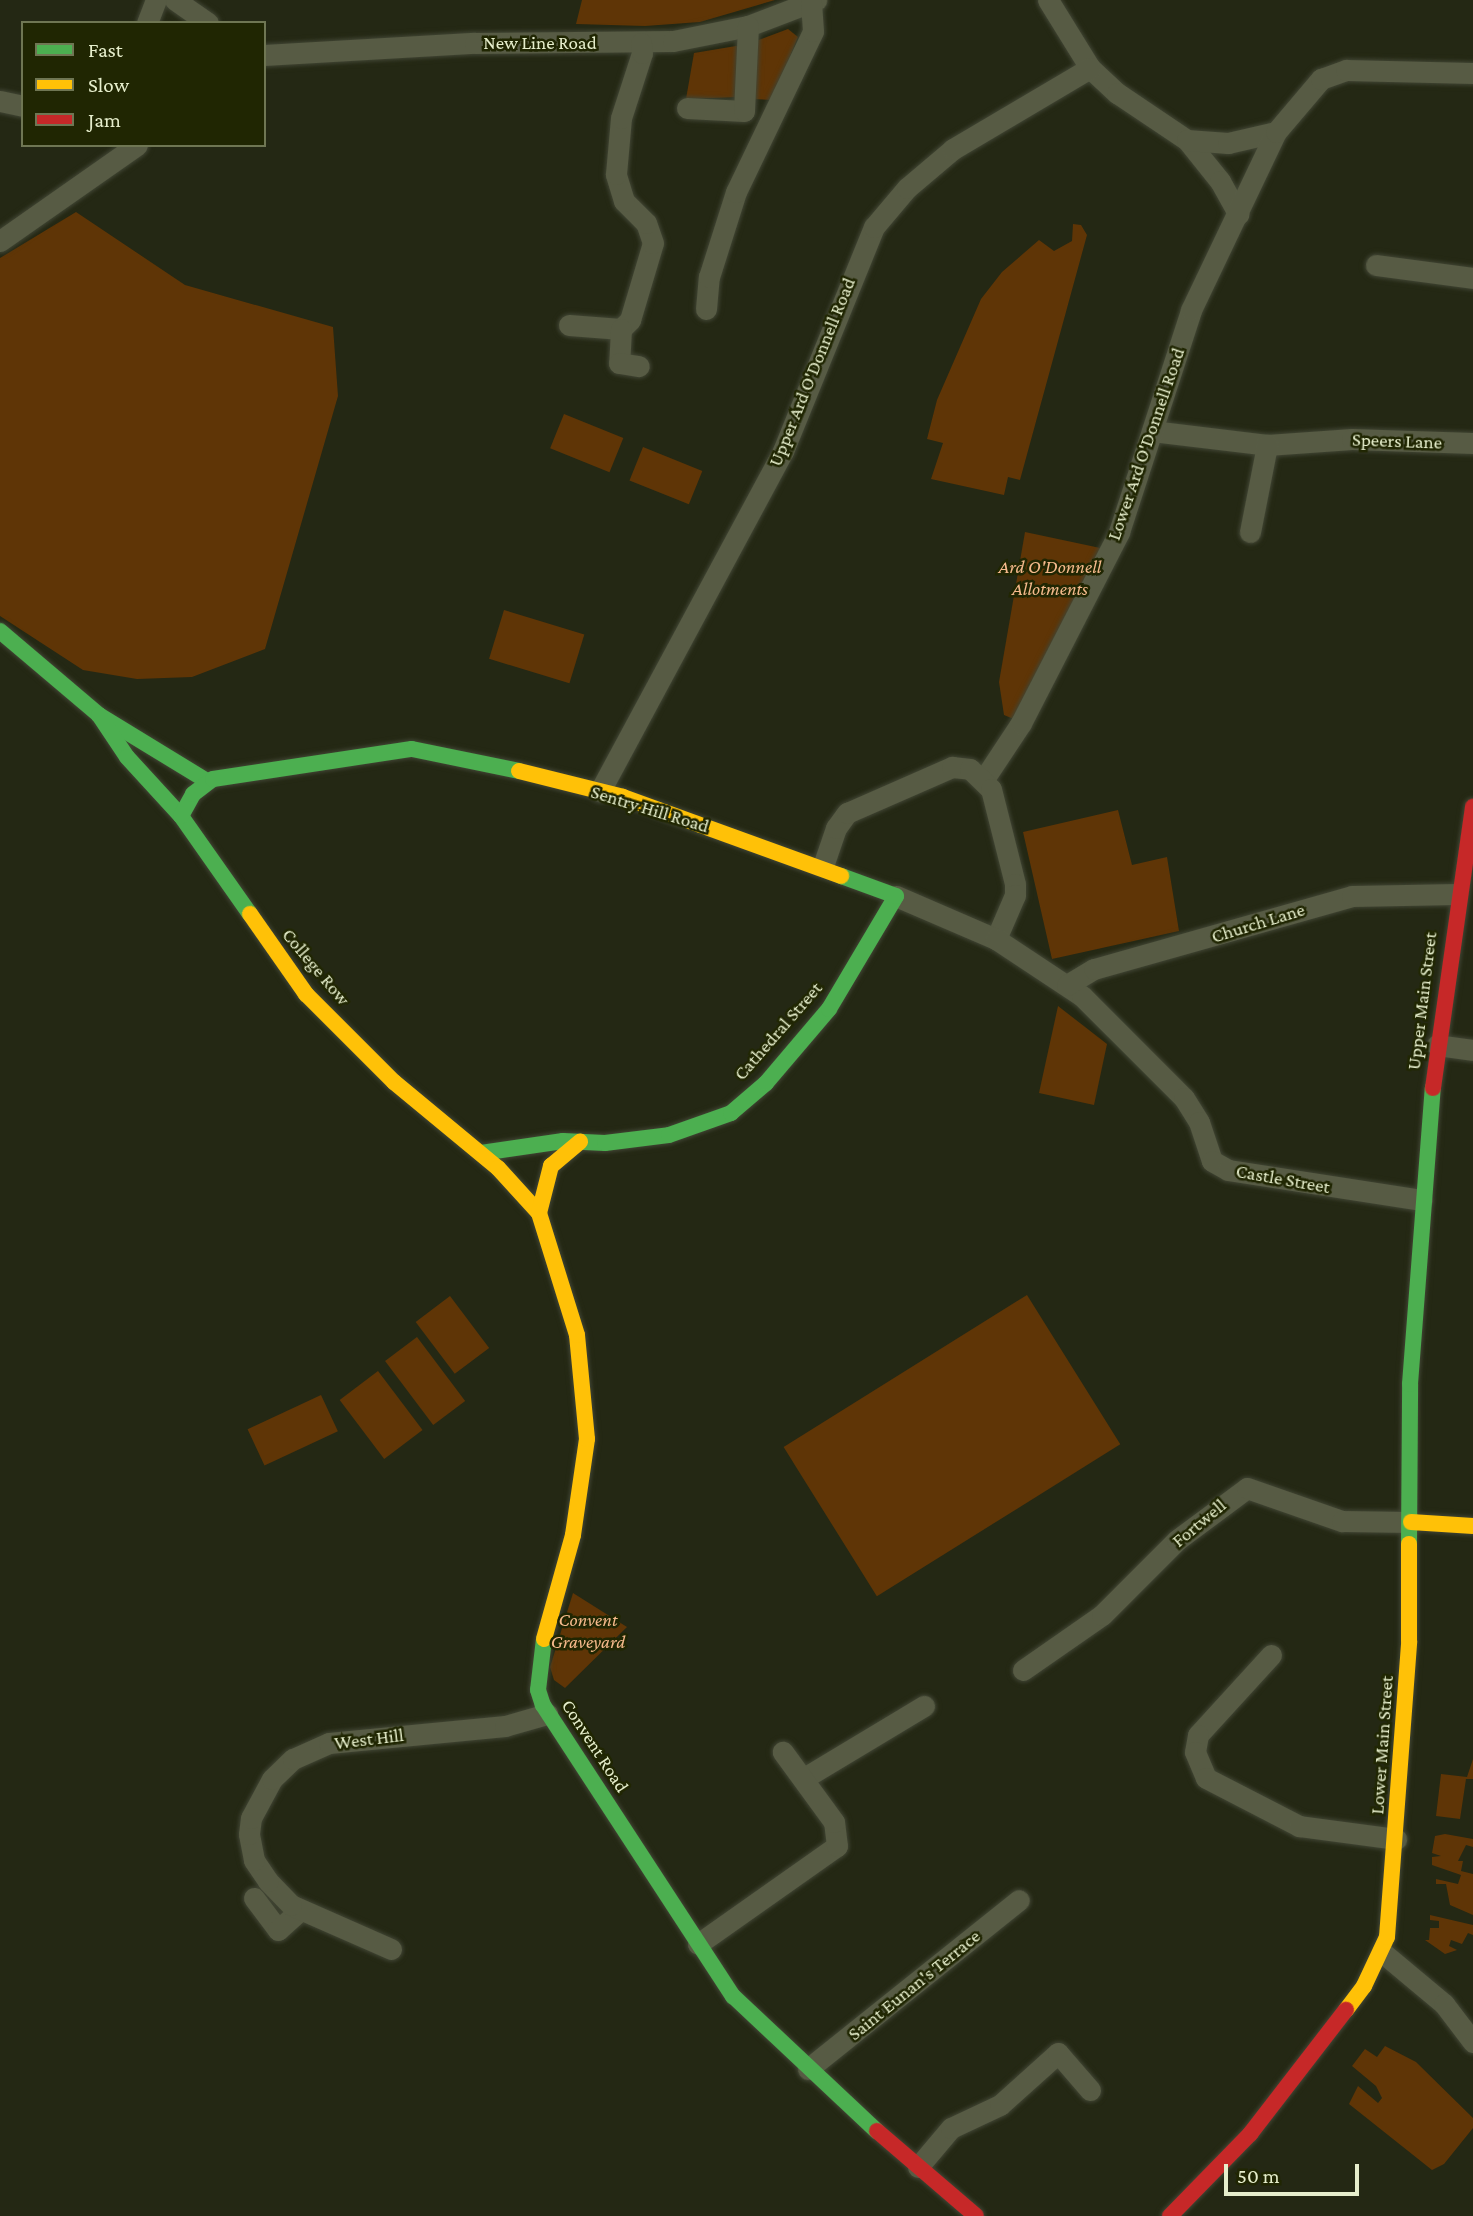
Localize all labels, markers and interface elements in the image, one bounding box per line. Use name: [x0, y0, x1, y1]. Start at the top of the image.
legend: [21, 21, 266, 147]
street label: New Line Road: [483, 32, 597, 54]
text: Fast: [88, 38, 123, 62]
text: Slow: [88, 73, 129, 97]
text: Jam: [88, 108, 121, 132]
street label: Upper Ard O'Donnell Road: [764, 274, 860, 470]
street label: Lower Ard O'Donnell Road: [1102, 345, 1190, 543]
street label: Speers Lane: [1352, 428, 1442, 454]
park label: Ard O'Donnell Allotments: [999, 556, 1101, 600]
street label: Sentry Hill Road: [588, 780, 712, 838]
street label: Church Lane: [1209, 898, 1307, 948]
street label: College Row: [277, 924, 355, 1010]
street label: Upper Main Street: [1402, 931, 1442, 1071]
street label: Cathedral Street: [729, 977, 827, 1085]
street label: Castle Street: [1234, 1160, 1332, 1198]
street label: Fortwell: [1167, 1494, 1231, 1552]
park label: Convent Graveyard: [551, 1609, 625, 1653]
street label: Lower Main Street: [1366, 1675, 1398, 1815]
street label: Convent Road: [557, 1695, 633, 1797]
street label: West Hill: [333, 1723, 405, 1755]
street label: Saint Eunan's Terrace: [843, 1925, 985, 2045]
scale bar: [1228, 2150, 1363, 2194]
text: 50 m: [1237, 2164, 1280, 2188]

